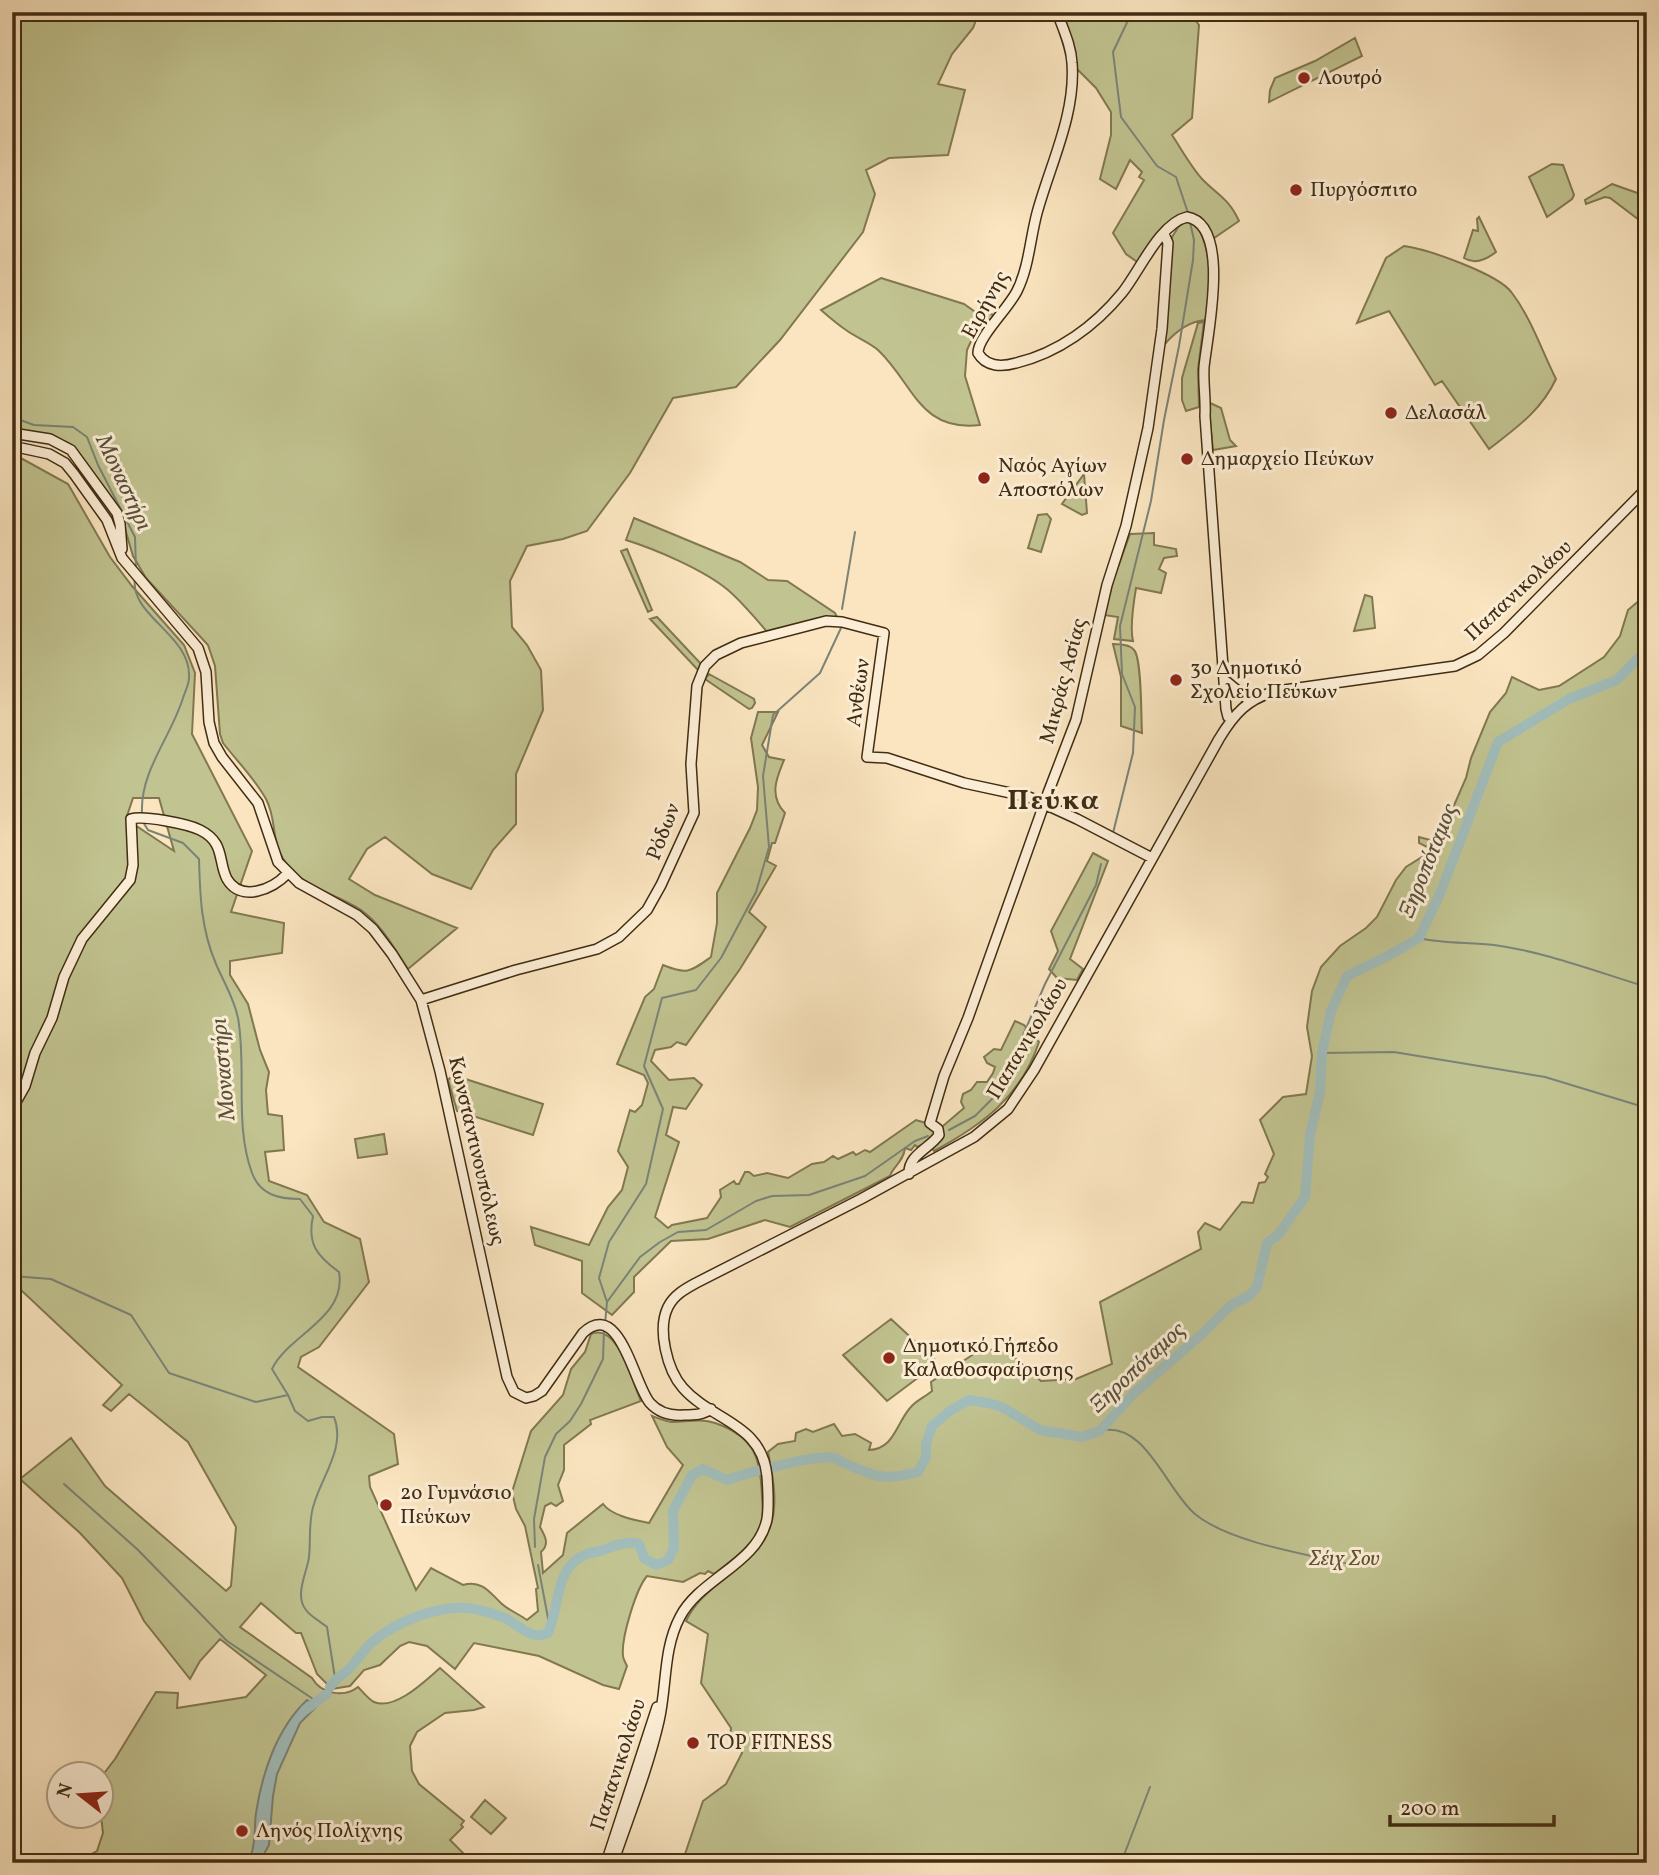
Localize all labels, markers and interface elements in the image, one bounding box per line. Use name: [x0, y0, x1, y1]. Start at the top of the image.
place label: Λουτρό: [1318, 64, 1382, 93]
marker: Λουτρό: [1296, 70, 1312, 86]
place label: Πυργόσπιτο: [1310, 176, 1418, 205]
marker: Πυργόσπιτο: [1288, 182, 1304, 198]
street label: Ειρήνης: [955, 266, 1017, 344]
place label: Δελασάλ: [1405, 399, 1488, 428]
marker: Δελασάλ: [1383, 405, 1399, 421]
water label: Μοναστήρι: [86, 429, 159, 536]
place label: Δημαρχείο Πεύκων: [1201, 445, 1374, 474]
marker: Δημαρχείο Πεύκων: [1179, 451, 1195, 467]
place label: Ναός Αγίων Αποστόλων: [998, 452, 1107, 505]
marker: Ναός Αγίων Αποστόλων: [976, 470, 992, 486]
street label: Παπανικολάου: [1459, 534, 1579, 648]
street label: Μικράς Ασίας: [1033, 615, 1095, 747]
place label: 3ο Δημοτικό Σχολείο Πεύκων: [1190, 654, 1337, 707]
street label: Ανθέων: [840, 657, 878, 729]
marker: 3ο Δημοτικό Σχολείο Πεύκων: [1168, 672, 1184, 688]
district label: Πεύκα: [1007, 782, 1101, 821]
water label: Ξηροπόταμος: [1392, 798, 1467, 923]
street label: Ρόδων: [640, 799, 688, 865]
street label: Παπανικολάου: [980, 973, 1076, 1105]
water label: Μοναστήρι: [204, 1016, 245, 1123]
street label: Κωνσταντινουπόλεως: [440, 1054, 512, 1248]
water label: Ξηροπόταμος: [1083, 1315, 1194, 1421]
place label: Δημοτικό Γήπεδο Καλαθοσφαίρισης: [903, 1332, 1073, 1385]
marker: Δημοτικό Γήπεδο Καλαθοσφαίρισης: [881, 1350, 897, 1366]
place label: 2ο Γυμνάσιο Πεύκων: [400, 1479, 512, 1532]
marker: 2ο Γυμνάσιο Πεύκων: [378, 1497, 394, 1513]
park label: Σέιχ Σου: [1309, 1545, 1380, 1574]
street label: Παπανικολάου: [584, 1695, 654, 1835]
place label: TOP FITNESS: [707, 1729, 833, 1758]
marker: TOP FITNESS: [685, 1735, 701, 1751]
north arrow: [46, 1759, 116, 1829]
text: N: [51, 1780, 80, 1801]
scale bar: [1390, 1784, 1554, 1828]
text: 200 m: [1400, 1795, 1460, 1824]
place label: Ληνός Πολίχνης: [256, 1817, 403, 1846]
marker: Ληνός Πολίχνης: [234, 1823, 250, 1839]

